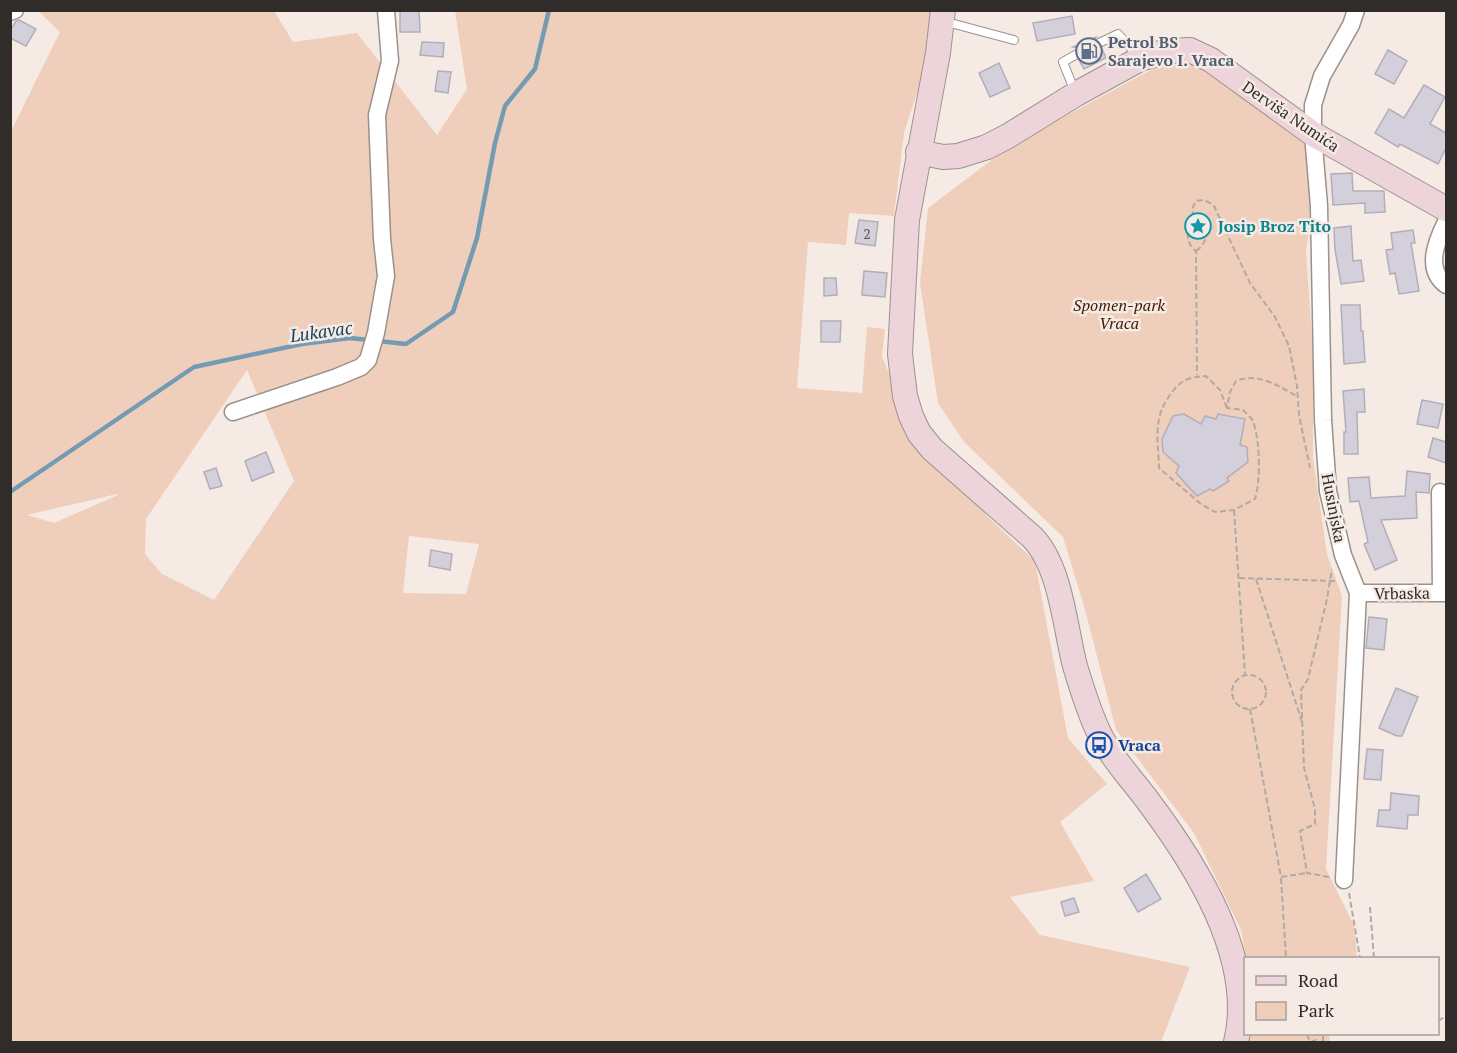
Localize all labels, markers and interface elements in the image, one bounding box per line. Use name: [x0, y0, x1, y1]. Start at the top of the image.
place label: Petrol BS Sarajevo I. Vraca: [1108, 31, 1234, 71]
fuel station icon: Petrol BS Sarajevo I. Vraca: [1074, 36, 1104, 66]
street label: Derviša Numića: [1238, 75, 1344, 157]
place icon: Josip Broz Tito: [1183, 211, 1213, 241]
place label: Josip Broz Tito: [1218, 215, 1331, 237]
house number: 2: [863, 224, 871, 243]
park label: Spomen-park Vraca: [1073, 294, 1165, 334]
water label: Lukavac: [287, 315, 354, 347]
street label: Husinjska: [1317, 472, 1351, 544]
street label: Vrbaska: [1374, 582, 1430, 604]
bus stop icon: Vraca: [1084, 730, 1114, 760]
place label: Vraca: [1118, 734, 1161, 756]
legend: [1244, 957, 1439, 1035]
text: Road: [1298, 968, 1338, 992]
text: Park: [1298, 998, 1335, 1022]

